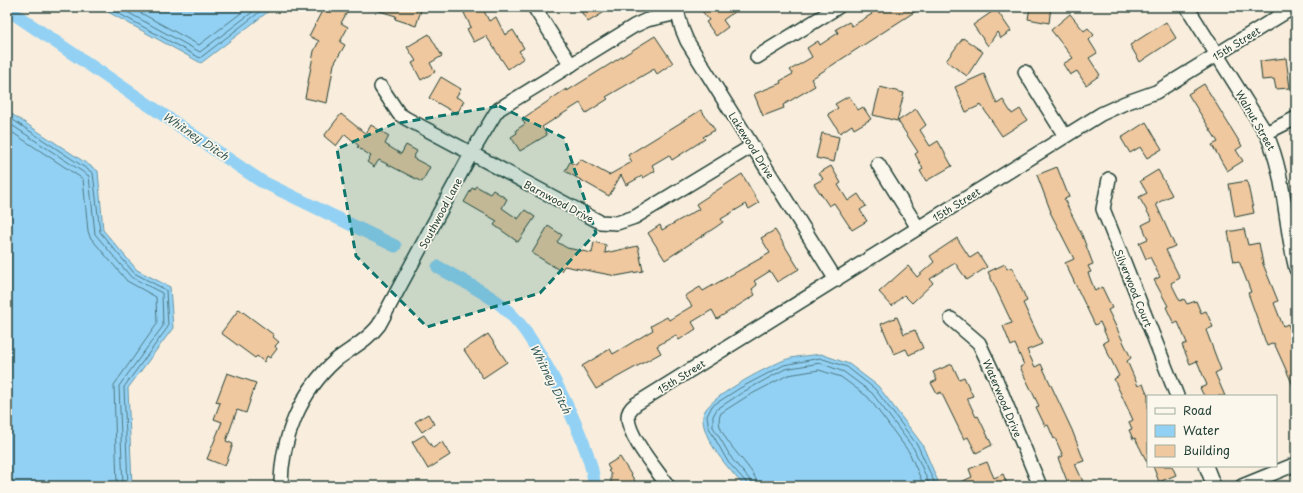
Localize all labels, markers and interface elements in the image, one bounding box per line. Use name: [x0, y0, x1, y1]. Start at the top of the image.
street label: 15th Street: [1209, 22, 1263, 64]
street label: Walnut Street: [1233, 87, 1279, 153]
water label: Whitney Ditch: [160, 108, 233, 165]
street label: Lakewood Drive: [726, 109, 778, 181]
street label: Southwood Lane: [415, 174, 465, 251]
street label: Barnwood Drive: [521, 176, 597, 226]
street label: 15th Street: [929, 183, 983, 225]
street label: Silverwood Court: [1112, 247, 1156, 329]
water label: Whitney Ditch: [526, 341, 576, 417]
street label: 15th Street: [654, 355, 708, 397]
street label: Waterwood Drive: [980, 357, 1026, 439]
legend: [1147, 395, 1277, 467]
text: Road: [1183, 401, 1212, 419]
text: Water: [1183, 421, 1220, 439]
text: Building: [1183, 441, 1230, 459]

